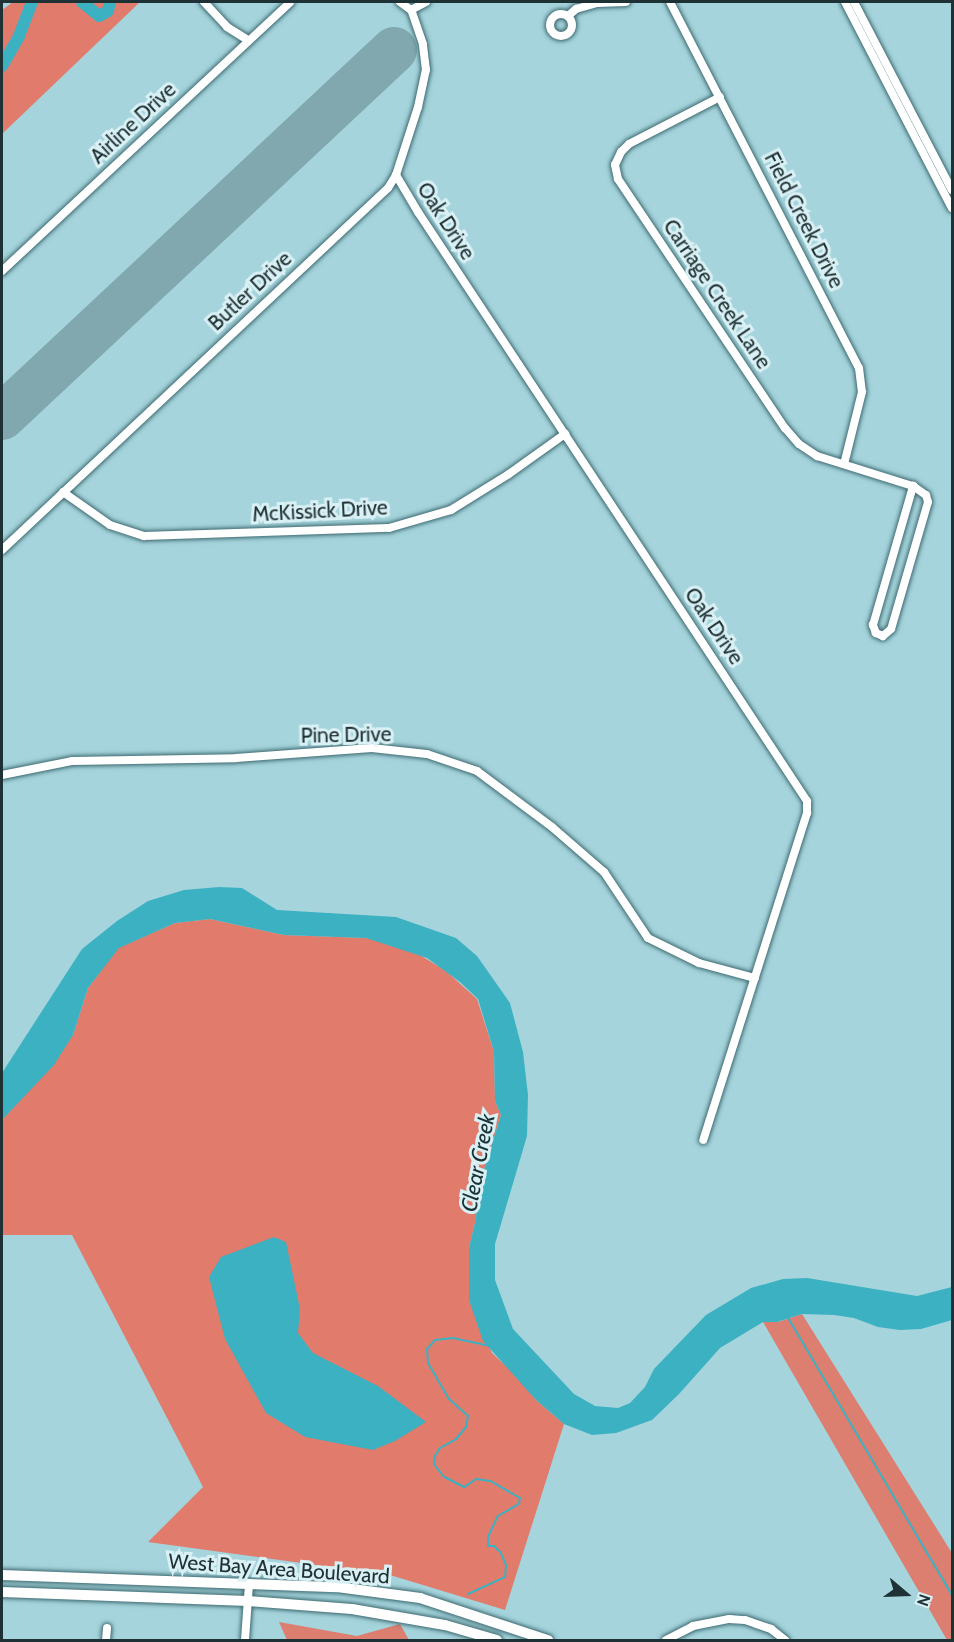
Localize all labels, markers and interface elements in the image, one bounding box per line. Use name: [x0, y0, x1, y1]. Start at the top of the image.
street label: Airline Drive: [85, 77, 181, 169]
street label: Field Creek Drive: [759, 148, 849, 292]
street label: Oak Drive: [412, 178, 480, 264]
street label: Carriage Creek Lane: [658, 215, 776, 373]
street label: Butler Drive: [203, 246, 297, 336]
street label: McKissick Drive: [252, 495, 388, 527]
street label: Oak Drive: [679, 583, 749, 669]
street label: Pine Drive: [300, 722, 392, 748]
water label: Clear Creek: [456, 1112, 500, 1214]
street label: West Bay Area Boulevard: [168, 1549, 390, 1589]
north arrow: [876, 1564, 936, 1624]
text: N: [913, 1592, 934, 1608]

